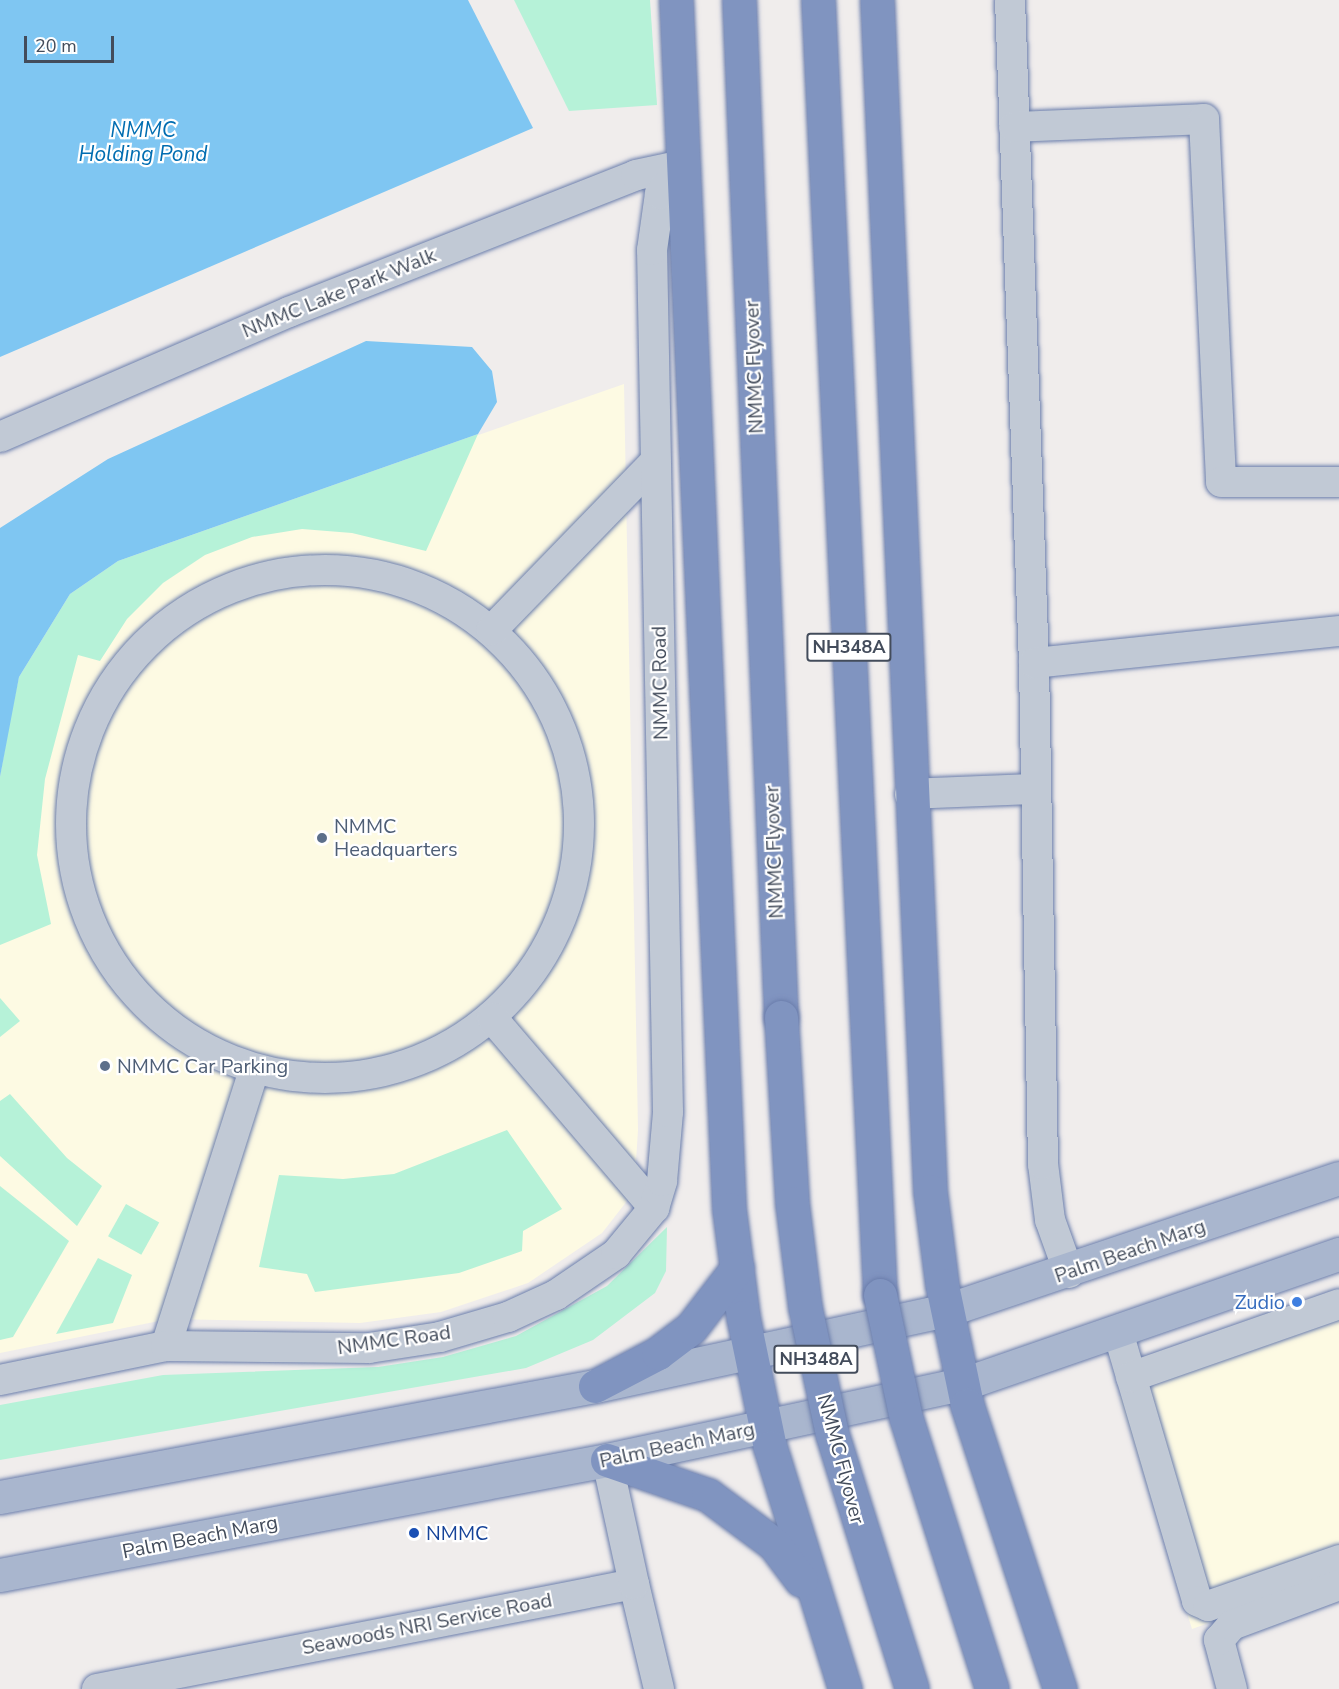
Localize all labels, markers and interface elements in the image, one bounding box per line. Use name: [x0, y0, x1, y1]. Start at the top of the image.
scale bar: [27, 24, 117, 62]
text: 20 m: [35, 34, 77, 58]
water label: NMMC Holding Pond: [78, 117, 208, 167]
street label: NMMC Lake Park Walk: [239, 243, 439, 343]
street label: NMMC Flyover: [740, 300, 768, 434]
street label: NMMC Road: [647, 626, 673, 740]
road number: NH348A: [806, 632, 892, 662]
street label: NMMC Flyover: [760, 785, 788, 919]
place label: NMMC Headquarters: [334, 814, 458, 861]
marker: NMMC Headquarters: [315, 831, 329, 845]
place label: NMMC Car Parking: [117, 1054, 288, 1078]
marker: NMMC Car Parking: [98, 1059, 112, 1073]
street label: Palm Beach Marg: [1051, 1214, 1209, 1288]
place label: Zudio: [1235, 1290, 1285, 1314]
marker: Zudio: [1290, 1295, 1304, 1309]
street label: NMMC Road: [336, 1320, 452, 1360]
road number: NH348A: [772, 1344, 860, 1374]
street label: NMMC Flyover: [812, 1392, 870, 1526]
street label: Palm Beach Marg: [597, 1417, 757, 1473]
street label: Palm Beach Marg: [120, 1510, 280, 1564]
place label: NMMC: [426, 1521, 488, 1545]
marker: NMMC: [407, 1526, 421, 1540]
street label: Seawoods NRI Service Road: [300, 1588, 554, 1660]

